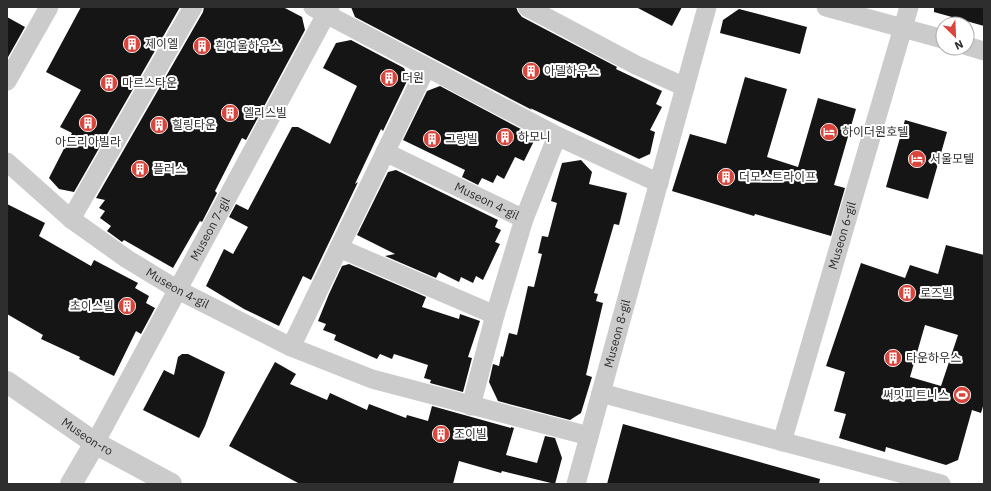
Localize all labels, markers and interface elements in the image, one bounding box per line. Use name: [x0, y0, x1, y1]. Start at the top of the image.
north arrow: [935, 16, 975, 56]
building icon: 제이엘: [122, 34, 142, 54]
place label: 제이엘: [145, 36, 178, 51]
building icon: 흰여울하우스: [192, 36, 212, 56]
text: N: [953, 37, 966, 53]
place label: 흰여울하우스: [215, 38, 281, 53]
building icon: 아델하우스: [521, 61, 541, 81]
place label: 아델하우스: [544, 63, 599, 78]
building icon: 더원: [379, 68, 399, 88]
place label: 더원: [402, 70, 424, 85]
building icon: 마르스타운: [99, 73, 119, 93]
place label: 마르스타운: [122, 75, 177, 90]
building icon: 엘리스빌: [220, 103, 240, 123]
place label: 엘리스빌: [243, 105, 287, 120]
building icon: 아드리아빌라: [78, 113, 98, 133]
building icon: 힐링타운: [149, 115, 169, 135]
place label: 힐링타운: [172, 117, 216, 132]
hotel icon: 하이더원호텔: [819, 122, 839, 142]
place label: 하이더원호텔: [842, 124, 908, 139]
building icon: 하모니: [495, 127, 515, 147]
building icon: 그랑빌: [422, 129, 442, 149]
place label: 하모니: [518, 129, 551, 144]
place label: 그랑빌: [445, 131, 478, 146]
place label: 아드리아빌라: [55, 134, 121, 149]
hotel icon: 서울모텔: [907, 149, 927, 169]
place label: 서울모텔: [930, 151, 974, 166]
building icon: 플러스: [130, 159, 150, 179]
place label: 플러스: [153, 161, 186, 176]
building icon: 더모스트라이프: [716, 167, 736, 187]
place label: 더모스트라이프: [739, 169, 816, 184]
street label: Museon 4-gil: [452, 179, 522, 223]
street label: Museon 7-gil: [187, 194, 233, 263]
street label: Museon 6-gil: [825, 200, 859, 271]
street label: Museon 4-gil: [143, 264, 212, 311]
building icon: 로즈빌: [897, 283, 917, 303]
place label: 로즈빌: [920, 285, 953, 300]
building icon: 초이스빌: [117, 296, 137, 316]
place label: 초이스빌: [70, 298, 114, 313]
street label: Museon 8-gil: [600, 298, 633, 369]
building icon: 타운하우스: [883, 348, 903, 368]
place label: 타운하우스: [906, 350, 961, 365]
sports icon: 써밋피트니스: [952, 385, 972, 405]
place label: 써밋피트니스: [883, 387, 949, 402]
street label: Museon-ro: [59, 414, 116, 458]
building icon: 조이빌: [431, 424, 451, 444]
place label: 조이빌: [454, 426, 487, 441]

